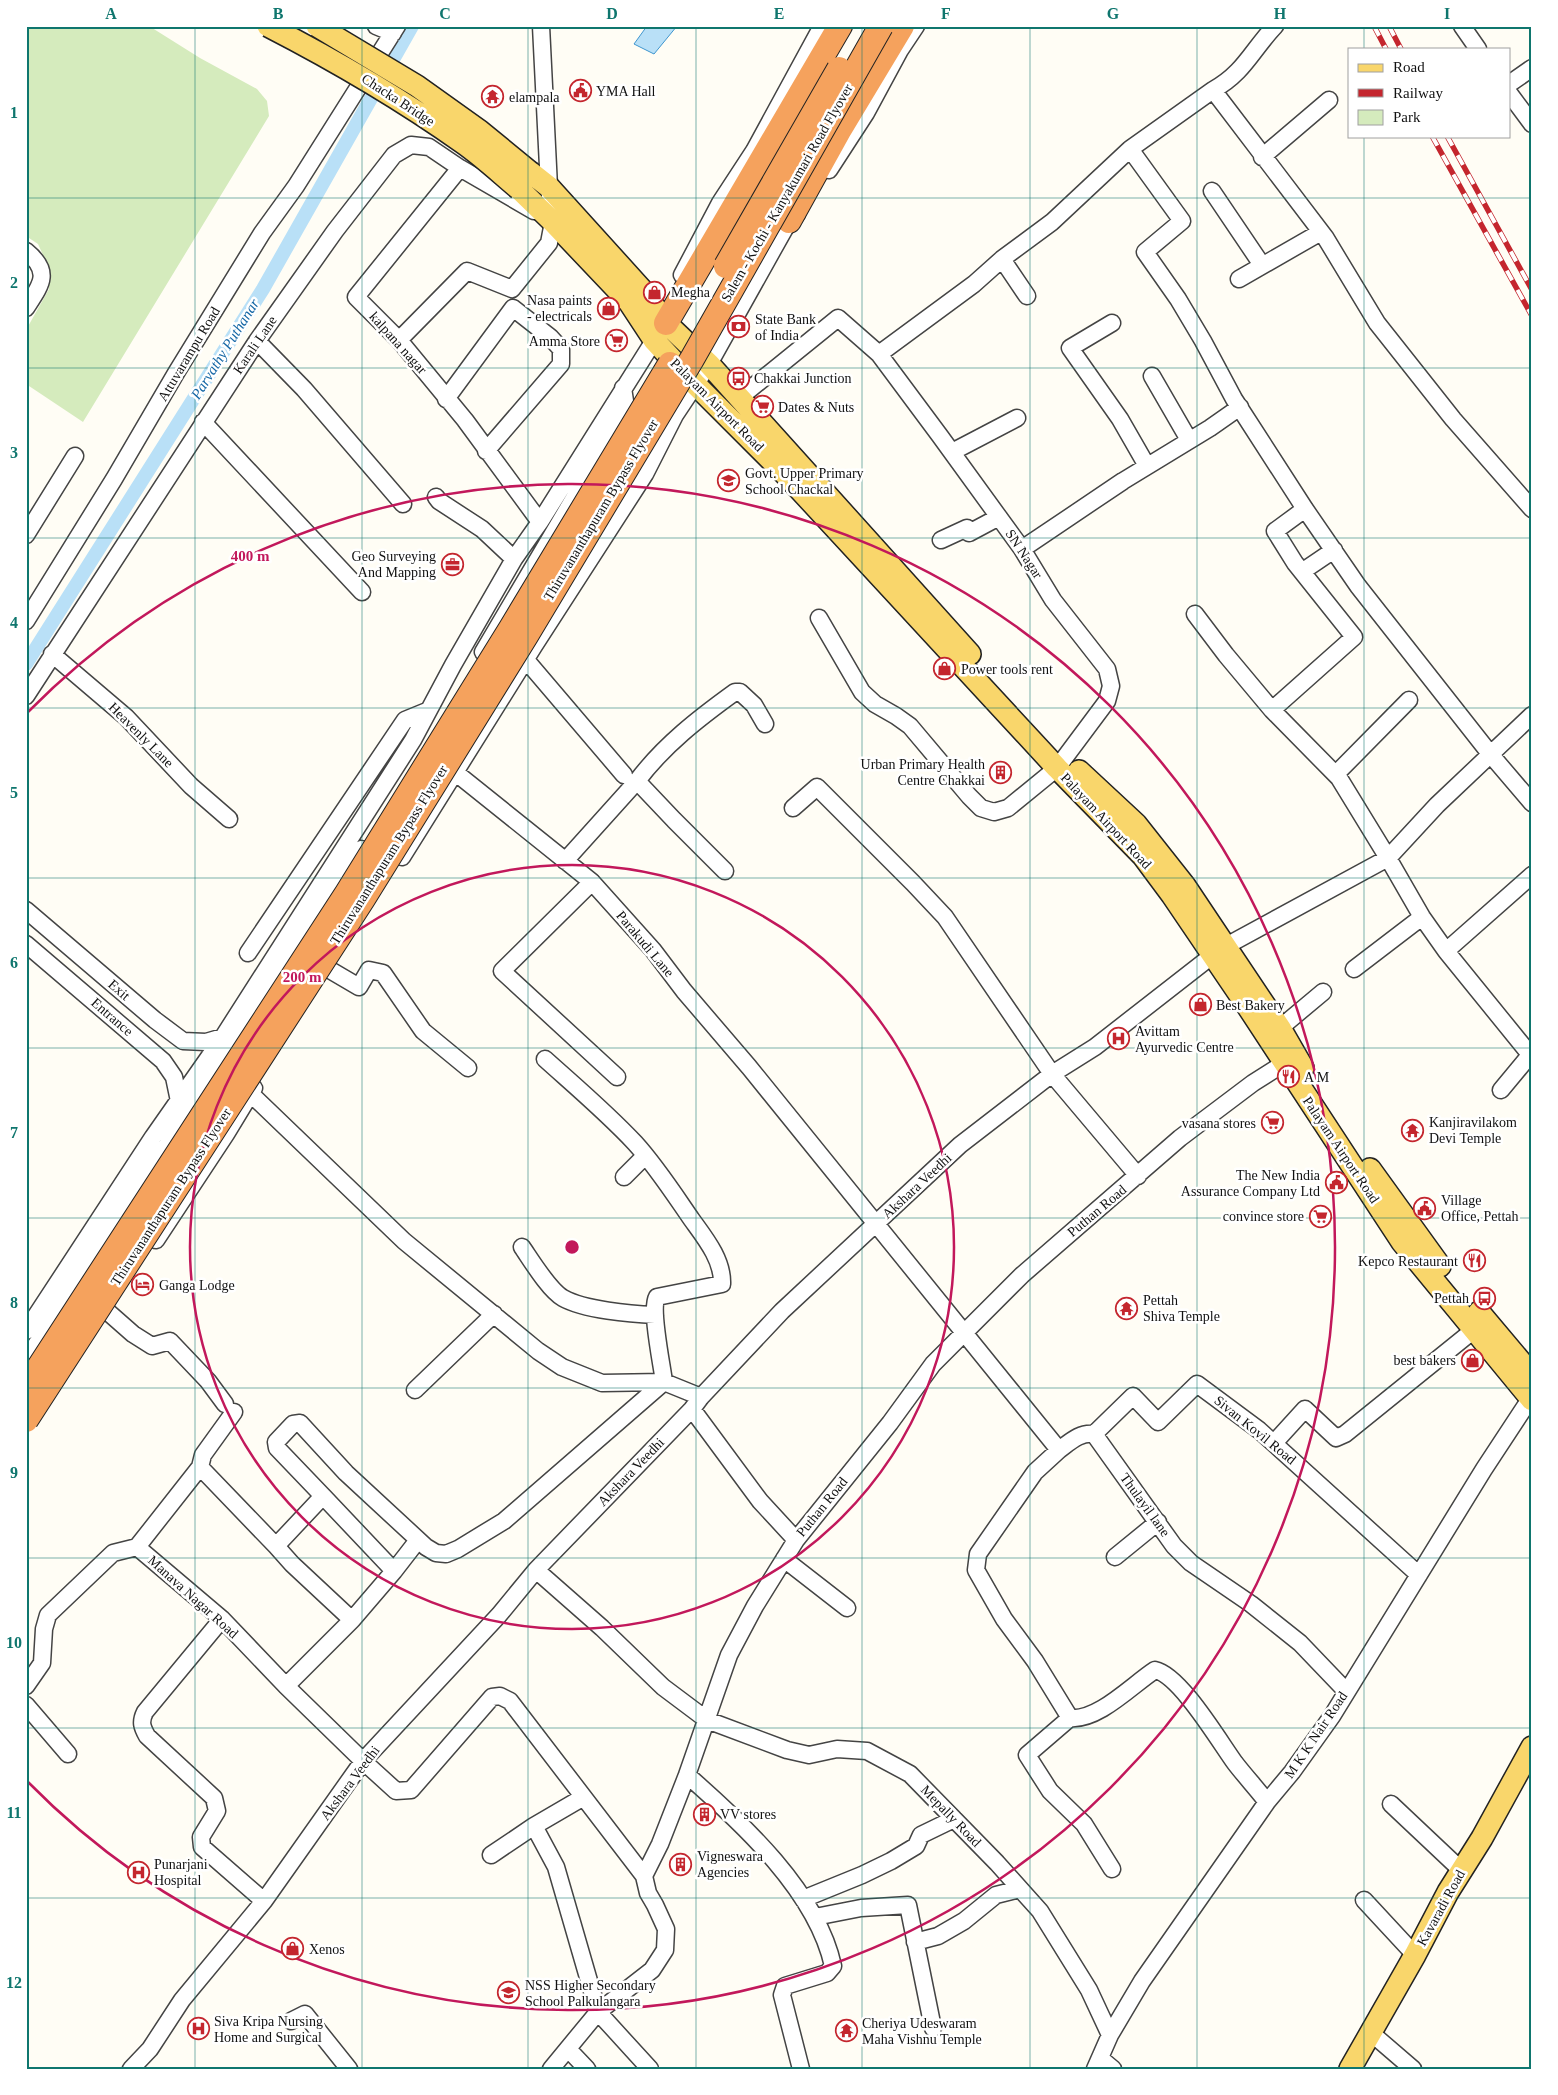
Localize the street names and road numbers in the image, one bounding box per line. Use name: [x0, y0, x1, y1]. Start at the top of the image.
street label: Chacka Bridge: [359, 71, 437, 129]
street label: Salem - Kochi - Kanyakumari Road Flyover: [718, 81, 856, 304]
street label: Attuvarampu Road: [155, 304, 223, 404]
street label: kalpana nagar: [366, 309, 430, 377]
street label: Karali Lane: [230, 313, 280, 377]
street label: Palayam Airport Road: [667, 355, 767, 455]
street label: Thiruvananthapuram Bypass Flyover: [541, 417, 661, 603]
street label: SN Nagar: [1003, 527, 1046, 582]
street label: Heavenly Lane: [106, 700, 176, 770]
street label: Thiruvananthapuram Bypass Flyover: [327, 762, 451, 947]
street label: Palayam Airport Road: [1058, 770, 1154, 872]
street label: Parakudi Lane: [613, 908, 677, 980]
street label: Exit: [105, 977, 133, 1003]
street label: Entrance: [88, 995, 136, 1039]
street label: Palayam Airport Road: [1300, 1094, 1382, 1206]
street label: Thiruvananthapuram Bypass Flyover: [108, 1105, 234, 1288]
street label: Akshara Veedhi: [879, 1150, 955, 1222]
street label: Puthan Road: [1065, 1182, 1129, 1240]
street label: Sivan Kovil Road: [1211, 1393, 1299, 1467]
street label: Akshara Veedhi: [595, 1435, 667, 1509]
street label: Thulayil lane: [1117, 1471, 1173, 1539]
street label: Puthan Road: [794, 1474, 850, 1540]
street label: Manava Nagar Road: [145, 1553, 241, 1641]
street label: M K K Nair Road: [1282, 1689, 1350, 1781]
street label: Akshara Veedhi: [317, 1743, 383, 1823]
street label: Mepally Road: [918, 1782, 984, 1850]
street label: Kavaradi Road: [1414, 1867, 1468, 1949]

